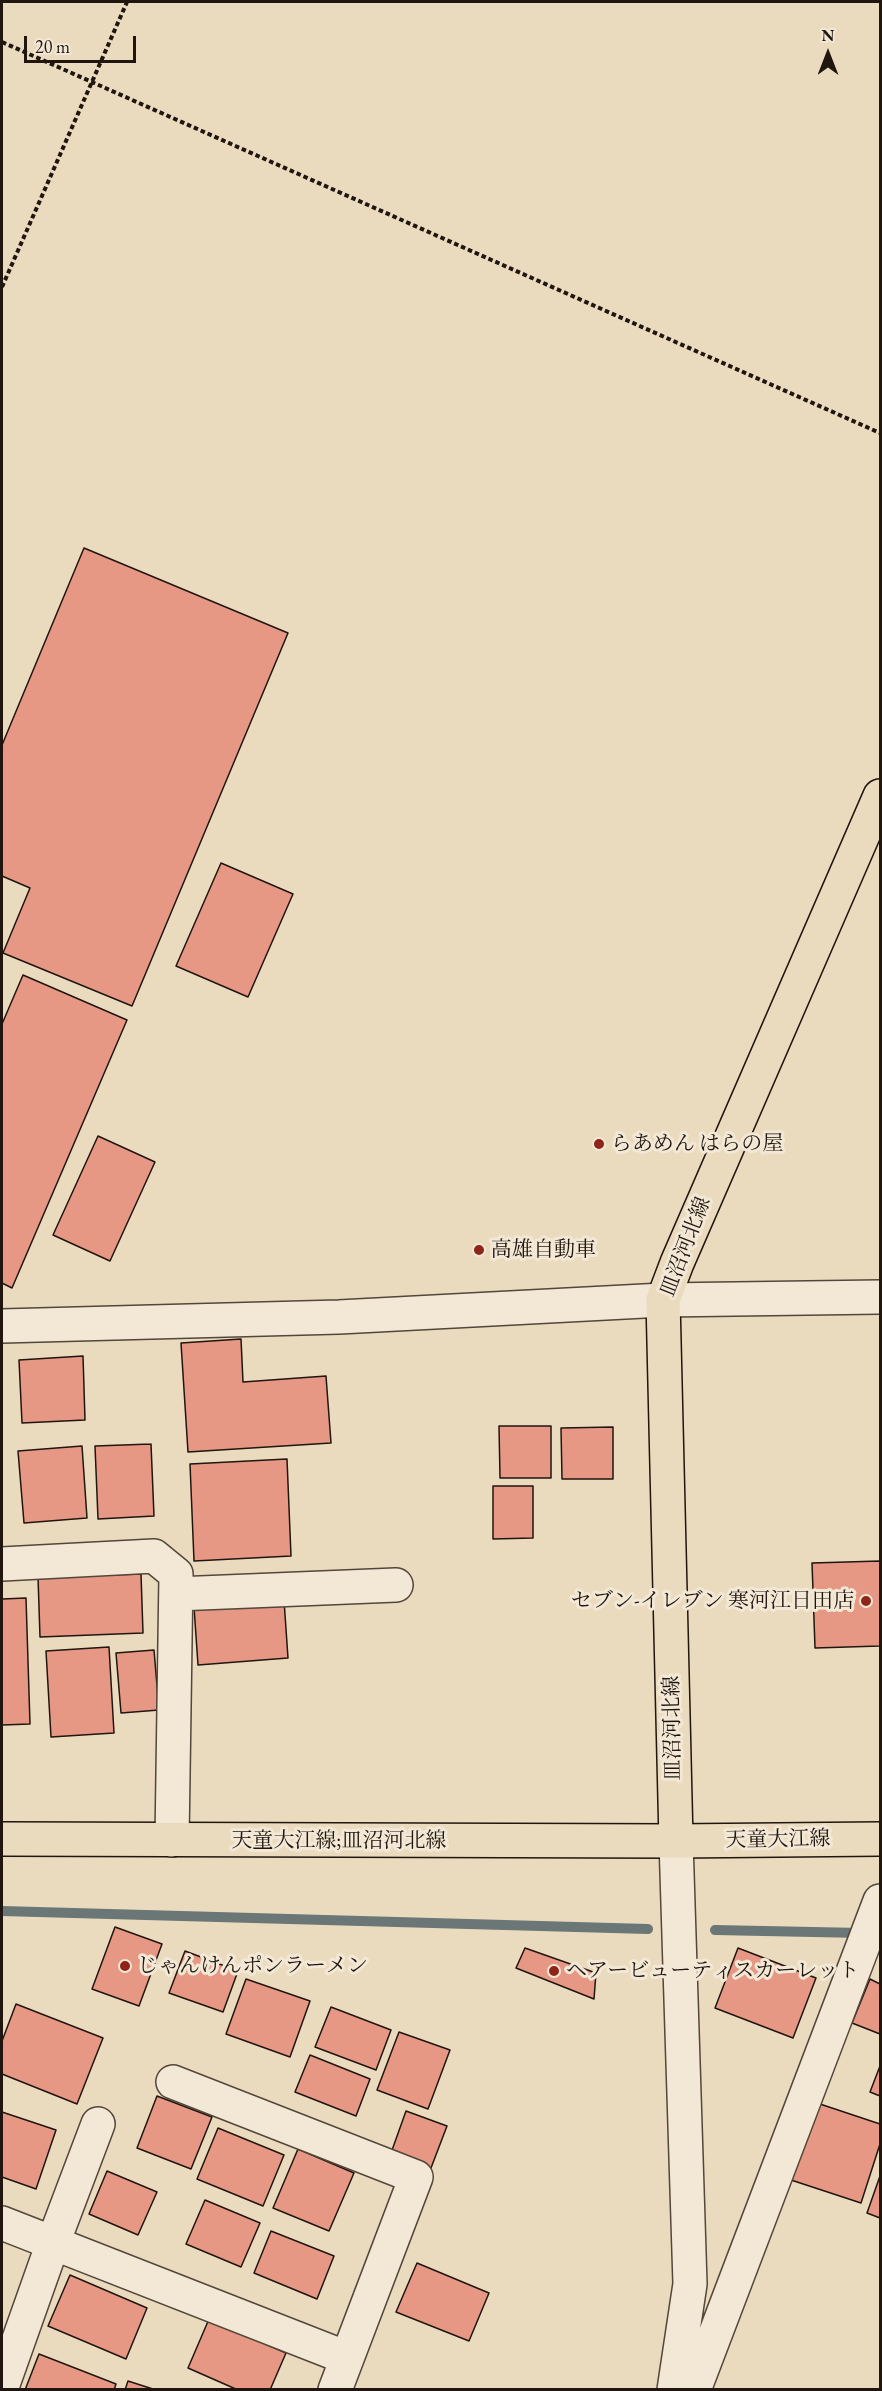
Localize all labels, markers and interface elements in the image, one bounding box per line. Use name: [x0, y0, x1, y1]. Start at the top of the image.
scale bar: [27, 24, 140, 62]
north arrow: [798, 24, 858, 84]
text: N: [822, 25, 834, 46]
text: 20 m: [35, 35, 70, 58]
place label: らあめん はらの屋: [611, 1131, 783, 1157]
marker: らあめん はらの屋: [592, 1137, 606, 1151]
street label: 皿沼河北線: [655, 1193, 717, 1301]
place label: 高雄自動車: [491, 1237, 596, 1263]
marker: 高雄自動車: [472, 1243, 486, 1257]
place label: セブン-イレブン 寒河江日田店: [571, 1588, 854, 1614]
marker: セブン-イレブン 寒河江日田店: [859, 1594, 873, 1608]
street label: 皿沼河北線: [659, 1675, 687, 1781]
street label: 天童大江線: [725, 1826, 831, 1854]
street label: 天童大江線;皿沼河北線: [232, 1828, 446, 1854]
place label: じゃんけんポンラーメン: [137, 1953, 368, 1979]
place label: ヘアービューティスカーレット: [566, 1958, 859, 1984]
marker: じゃんけんポンラーメン: [118, 1959, 132, 1973]
marker: ヘアービューティスカーレット: [547, 1964, 561, 1978]

